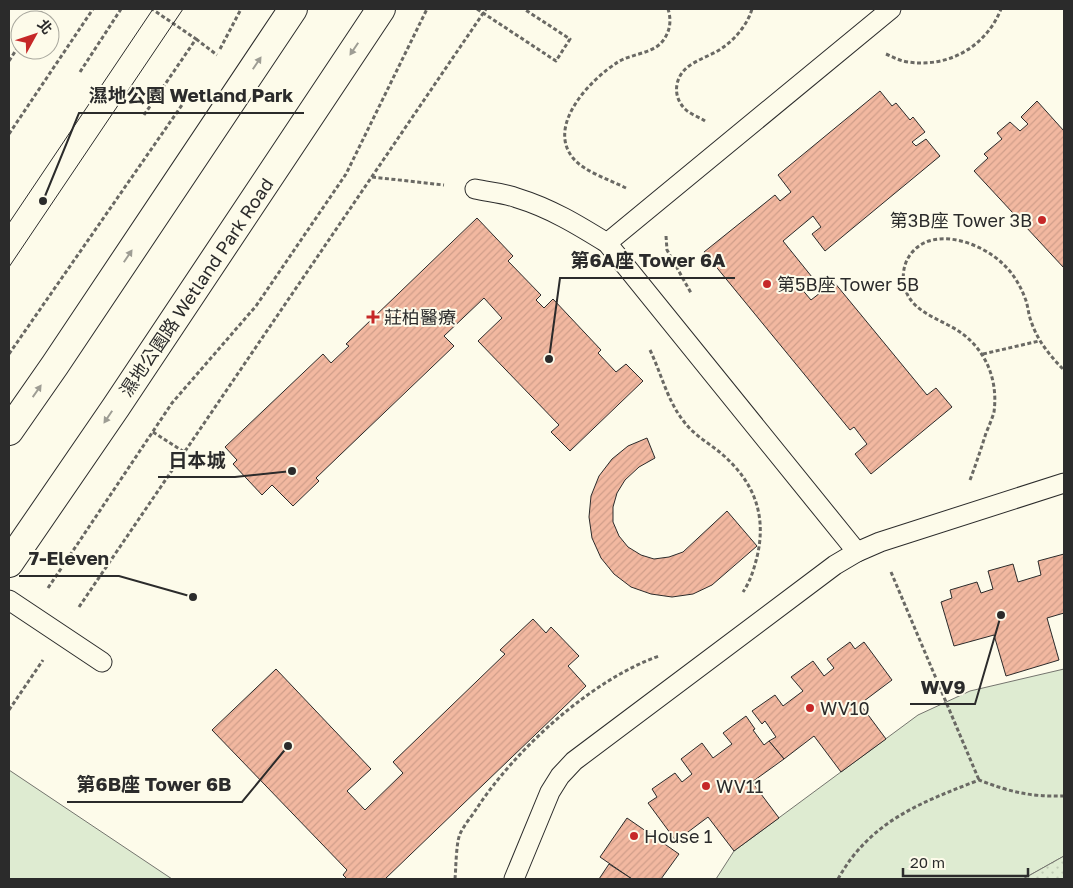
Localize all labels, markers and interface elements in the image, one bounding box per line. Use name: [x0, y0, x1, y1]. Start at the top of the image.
north arrow: [10, 10, 60, 60]
text: 北: [34, 15, 56, 37]
one-way arrow: [349, 43, 359, 56]
one-way arrow: [252, 56, 261, 69]
callout: 濕地公園 Wetland Park: [79, 79, 304, 113]
text: 濕地公園 Wetland Park: [89, 83, 293, 106]
street label: 濕地公園路 Wetland Park Road: [115, 174, 277, 400]
place label: 第3B座 Tower 3B: [890, 209, 1032, 231]
marker: 第3B座 Tower 3B: [1036, 214, 1048, 226]
callout: 第6A座 Tower 6A: [560, 244, 735, 278]
text: 第6A座 Tower 6A: [570, 248, 726, 271]
one-way arrow: [123, 249, 132, 263]
place label: 第5B座 Tower 5B: [777, 273, 919, 295]
marker: 第5B座 Tower 5B: [761, 278, 773, 290]
place label: 莊柏醫療: [384, 306, 456, 328]
marker: 莊柏醫療: [366, 310, 380, 324]
one-way arrow: [32, 384, 42, 398]
one-way arrow: [103, 411, 113, 424]
callout: 日本城: [158, 443, 235, 477]
text: 日本城: [168, 448, 226, 471]
callout: 7-Eleven: [19, 542, 119, 576]
text: 7-Eleven: [29, 546, 109, 569]
callout: WV9: [910, 670, 975, 704]
text: WV9: [921, 675, 965, 698]
place label: WV10: [820, 697, 870, 719]
marker: WV10: [804, 702, 816, 714]
callout: 第6B座 Tower 6B: [67, 768, 242, 802]
text: 第6B座 Tower 6B: [77, 772, 231, 795]
place label: WV11: [716, 775, 763, 797]
marker: WV11: [700, 780, 712, 792]
place label: House 1: [644, 825, 713, 847]
marker: House 1: [628, 830, 640, 842]
scale bar: [903, 846, 1028, 878]
text: 20 m: [910, 853, 945, 871]

